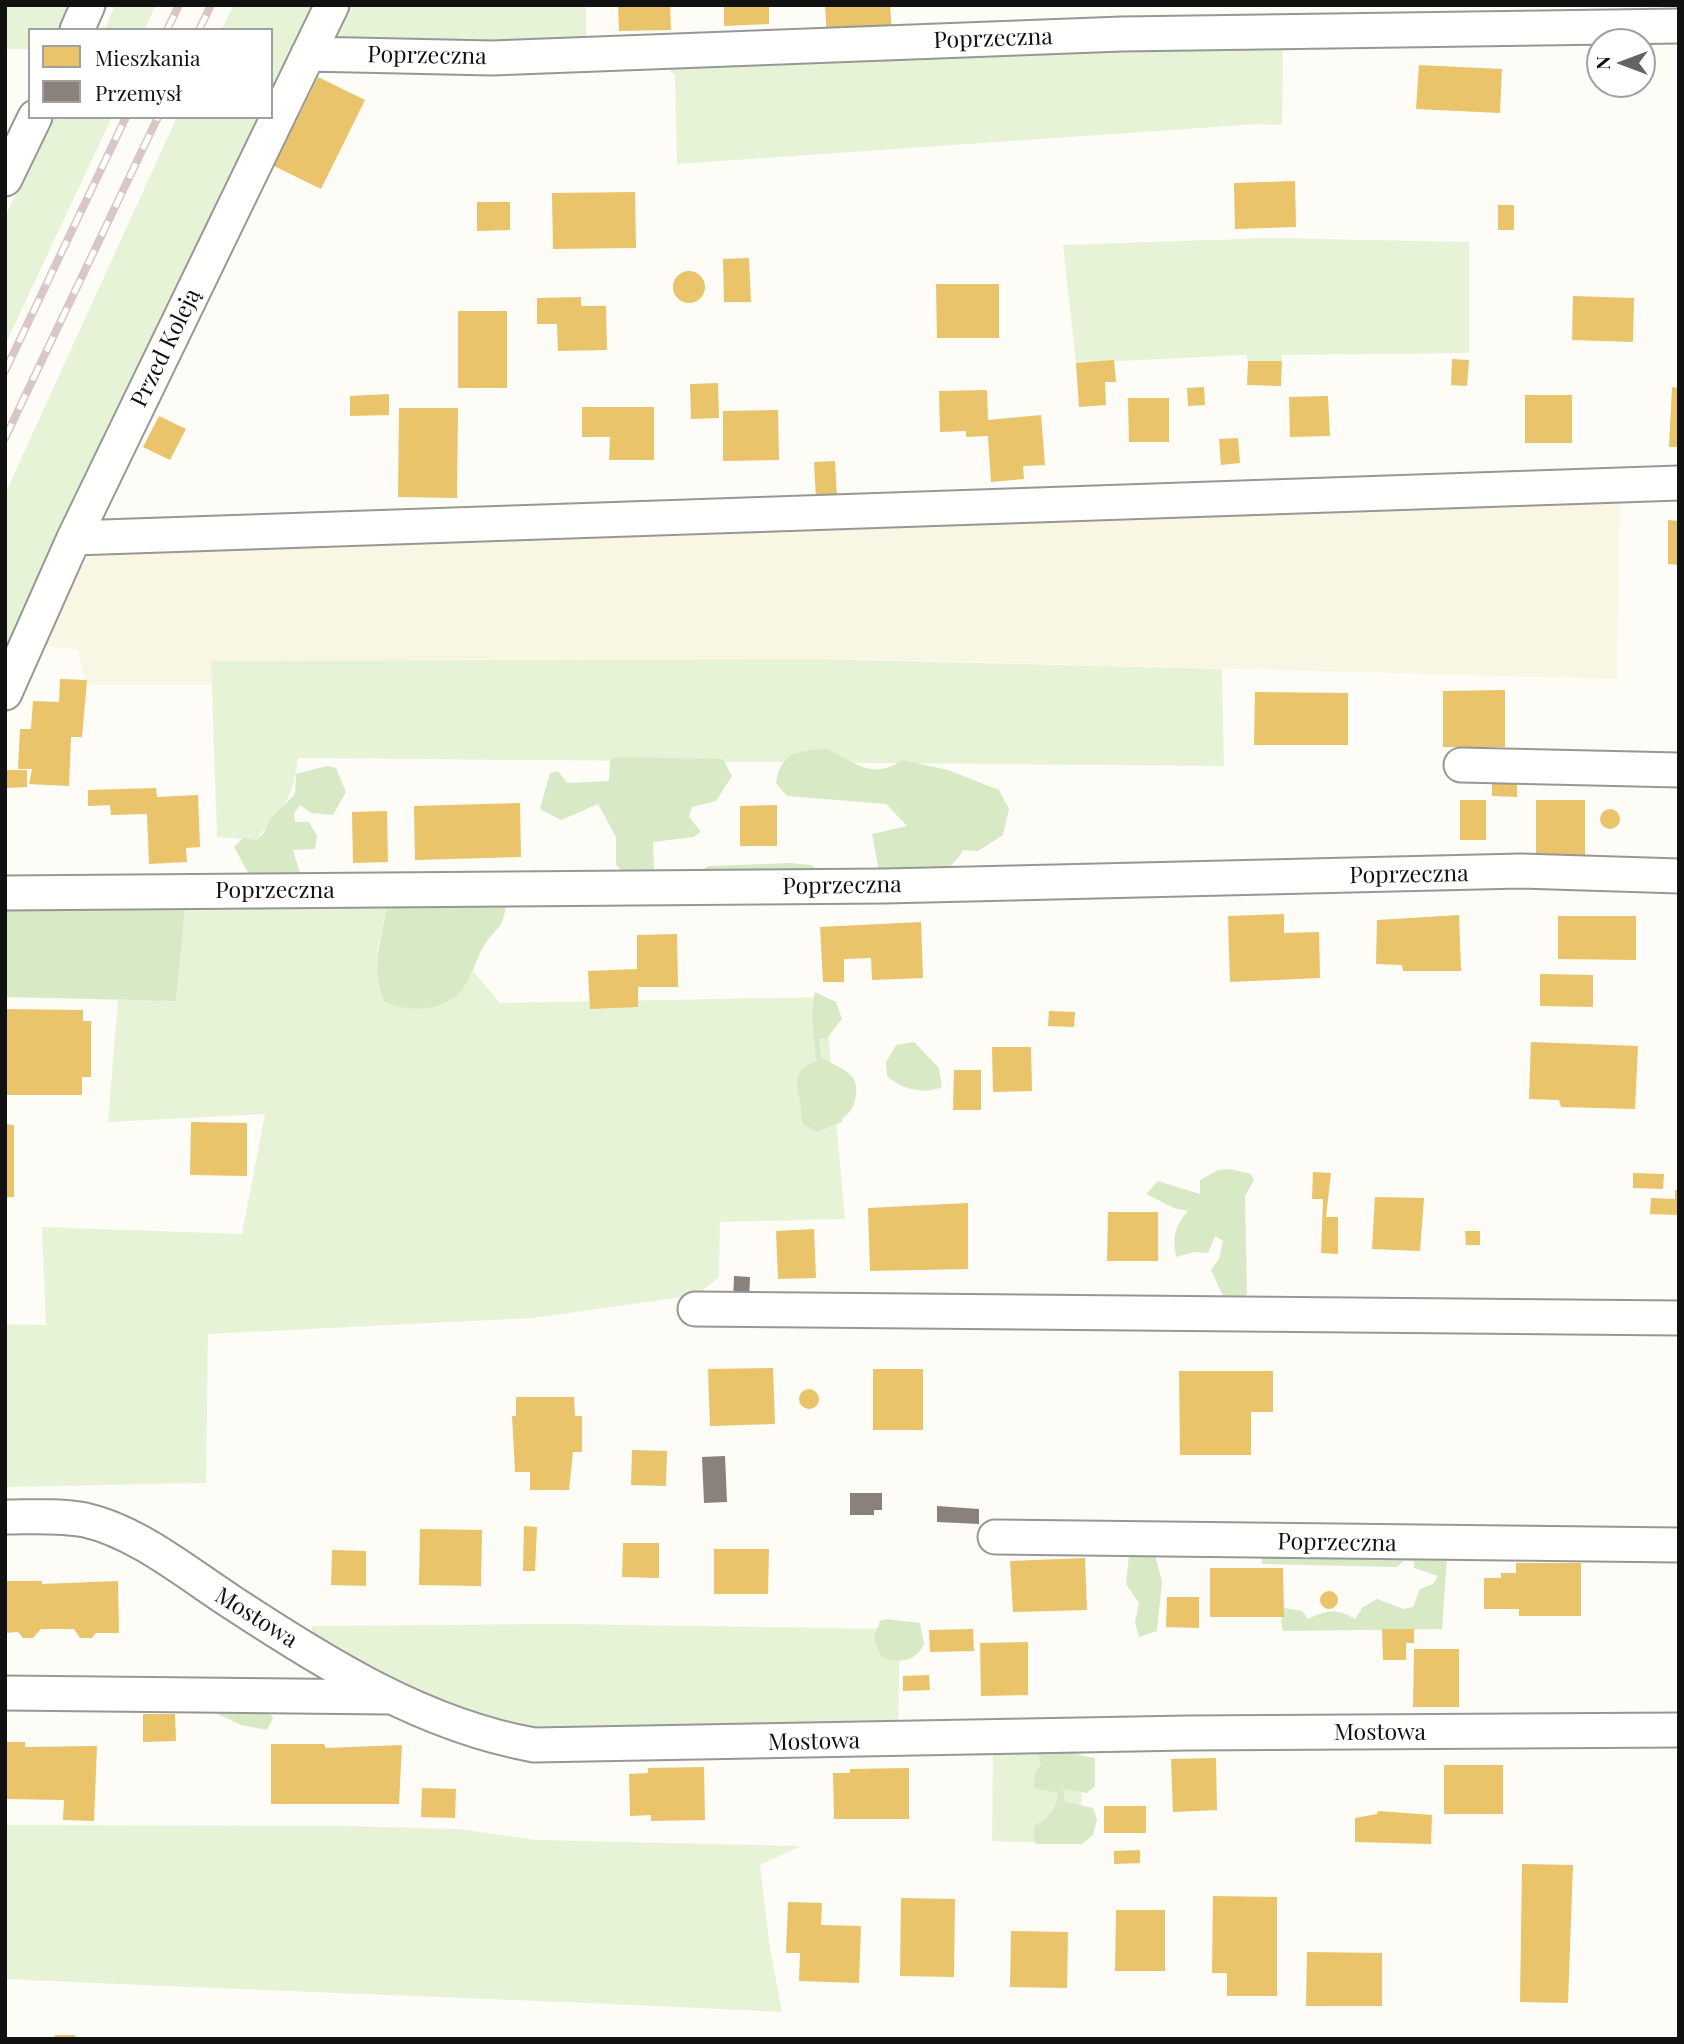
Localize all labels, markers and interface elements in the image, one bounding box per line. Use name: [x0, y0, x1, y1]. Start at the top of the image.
street label: Poprzeczna: [933, 23, 1053, 55]
legend: [28, 28, 273, 119]
north arrow: [1586, 28, 1656, 98]
street label: Poprzeczna: [367, 41, 487, 71]
text: Mieszkania: [95, 43, 200, 71]
text: N: [1589, 56, 1615, 70]
text: Przemysł: [95, 78, 182, 106]
street label: Przed Koleją: [125, 284, 207, 412]
street label: Poprzeczna: [1349, 860, 1469, 890]
street label: Poprzeczna: [782, 871, 902, 901]
street label: Poprzeczna: [215, 877, 335, 905]
street label: Poprzeczna: [1277, 1528, 1397, 1558]
street label: Mostowa: [210, 1582, 302, 1654]
street label: Mostowa: [1334, 1719, 1426, 1747]
street label: Mostowa: [768, 1727, 860, 1757]

